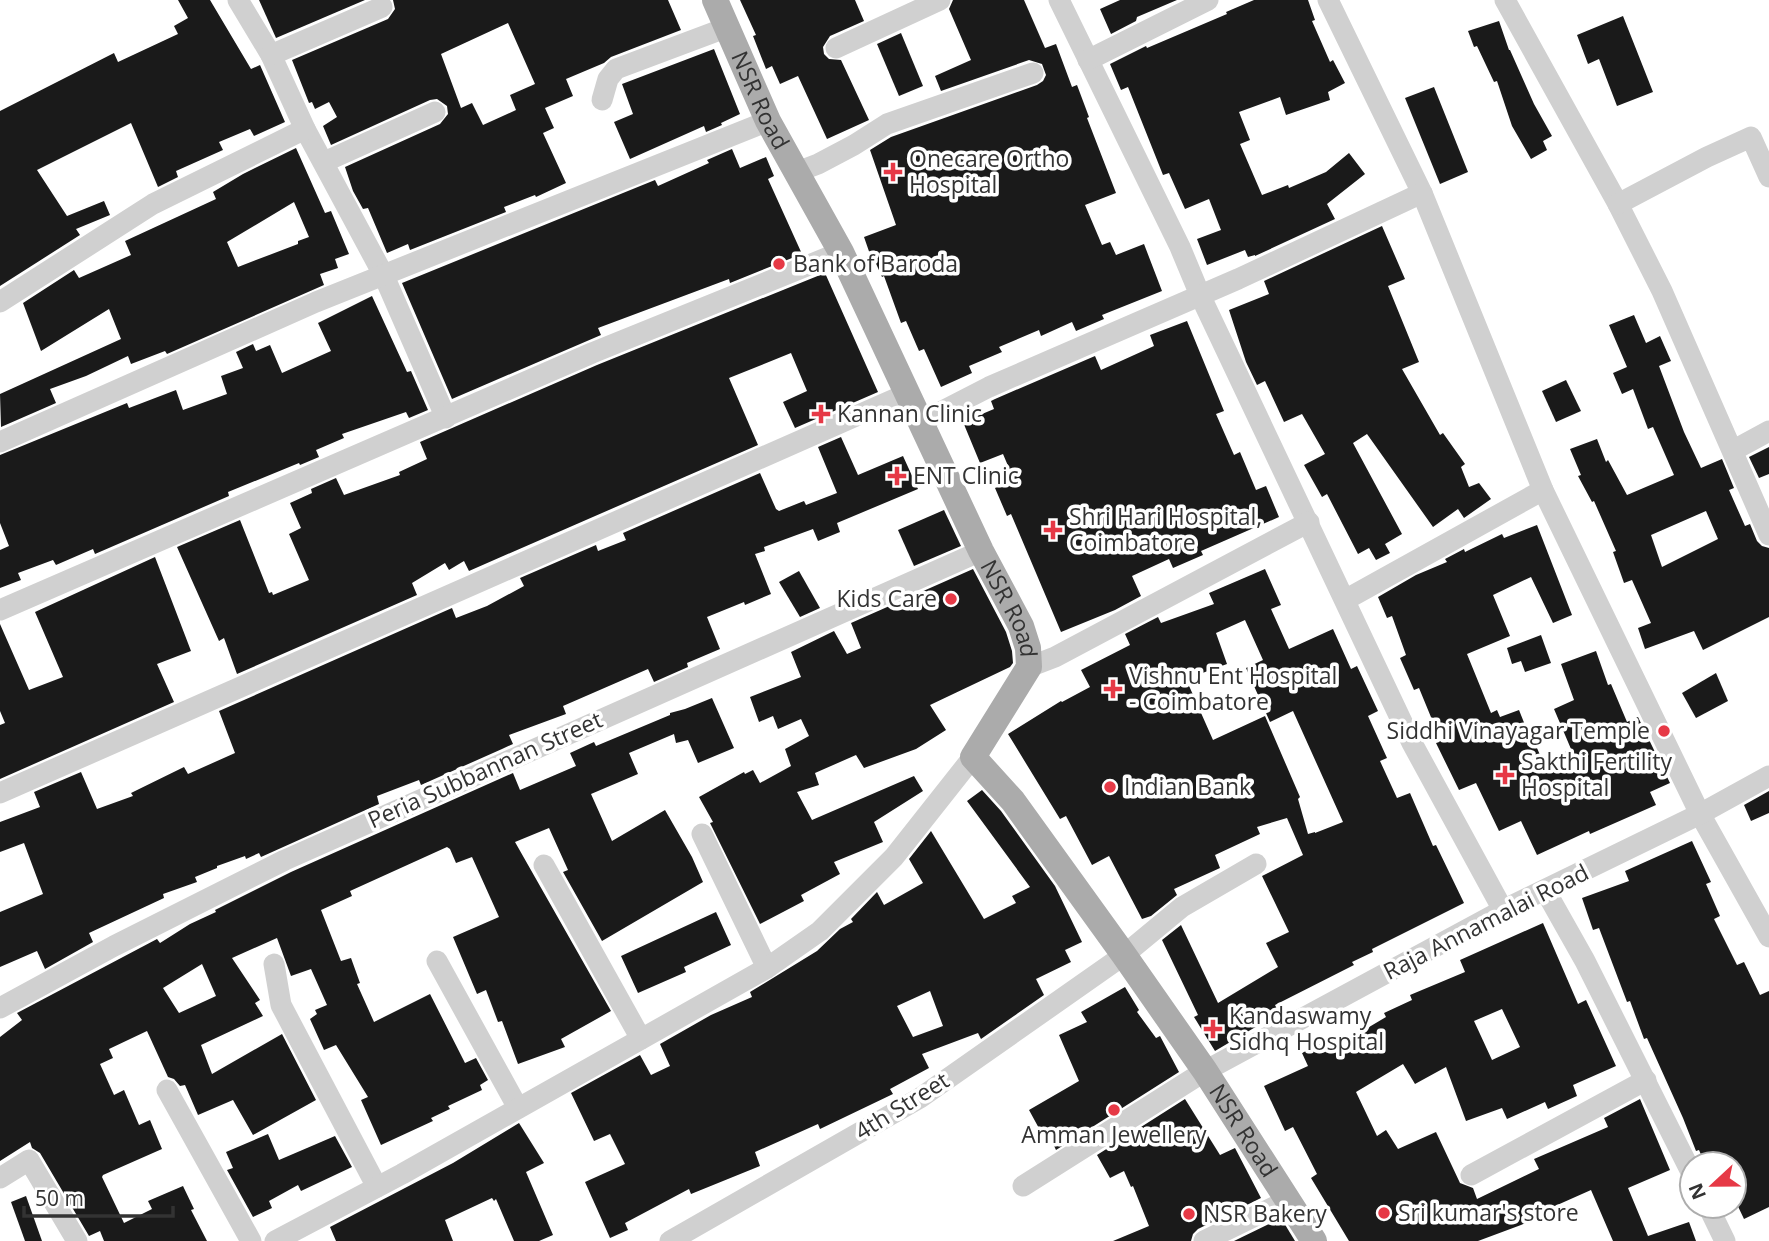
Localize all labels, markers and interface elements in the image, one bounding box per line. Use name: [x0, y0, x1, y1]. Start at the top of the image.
street label: NSR Road: [724, 46, 798, 155]
place label: Onecare Ortho Hospital: [909, 142, 1069, 200]
marker: Onecare Ortho Hospital: [883, 162, 903, 182]
place label: Bank of Baroda: [793, 247, 958, 279]
marker: Bank of Baroda: [771, 256, 787, 272]
place label: Kannan Clinic: [837, 397, 982, 429]
marker: Kannan Clinic: [811, 404, 831, 424]
place label: ENT Clinic: [913, 459, 1019, 491]
marker: ENT Clinic: [887, 466, 907, 486]
place label: Shri Hari Hospital, Coimbatore: [1069, 500, 1262, 558]
marker: Shri Hari Hospital, Coimbatore: [1043, 520, 1063, 540]
street label: NSR Road: [974, 554, 1045, 658]
place label: Kids Care: [837, 582, 937, 614]
marker: Kids Care: [943, 591, 959, 607]
place label: Vishnu Ent Hospital - Coimbatore: [1129, 659, 1337, 717]
marker: Vishnu Ent Hospital - Coimbatore: [1103, 679, 1123, 699]
street label: Peria Subbannan Street: [362, 703, 607, 835]
place label: Siddhi Vinayagar Temple: [1387, 714, 1650, 746]
marker: Siddhi Vinayagar Temple: [1656, 723, 1672, 739]
place label: Sakthi Fertility Hospital: [1521, 745, 1673, 803]
marker: Sakthi Fertility Hospital: [1495, 765, 1515, 785]
place label: Indian Bank: [1124, 770, 1251, 802]
marker: Indian Bank: [1102, 779, 1118, 795]
street label: Raja Annamalai Road: [1377, 855, 1594, 987]
place label: Kandaswamy Sidhq Hospital: [1229, 999, 1384, 1057]
marker: Kandaswamy Sidhq Hospital: [1203, 1019, 1223, 1039]
street label: 4th Street: [848, 1064, 955, 1147]
street label: NSR Road: [1202, 1077, 1286, 1183]
marker: Amman Jewellery: [1106, 1102, 1122, 1118]
place label: Amman Jewellery: [1021, 1118, 1207, 1150]
north arrow: [1678, 1150, 1748, 1220]
scale bar: [24, 1174, 173, 1218]
text: N: [1682, 1179, 1712, 1203]
text: 50 m: [35, 1184, 84, 1212]
place label: Sri kumar's store: [1398, 1196, 1579, 1228]
place label: NSR Bakery: [1203, 1197, 1327, 1229]
marker: Sri kumar's store: [1376, 1205, 1392, 1221]
marker: NSR Bakery: [1181, 1206, 1197, 1222]

